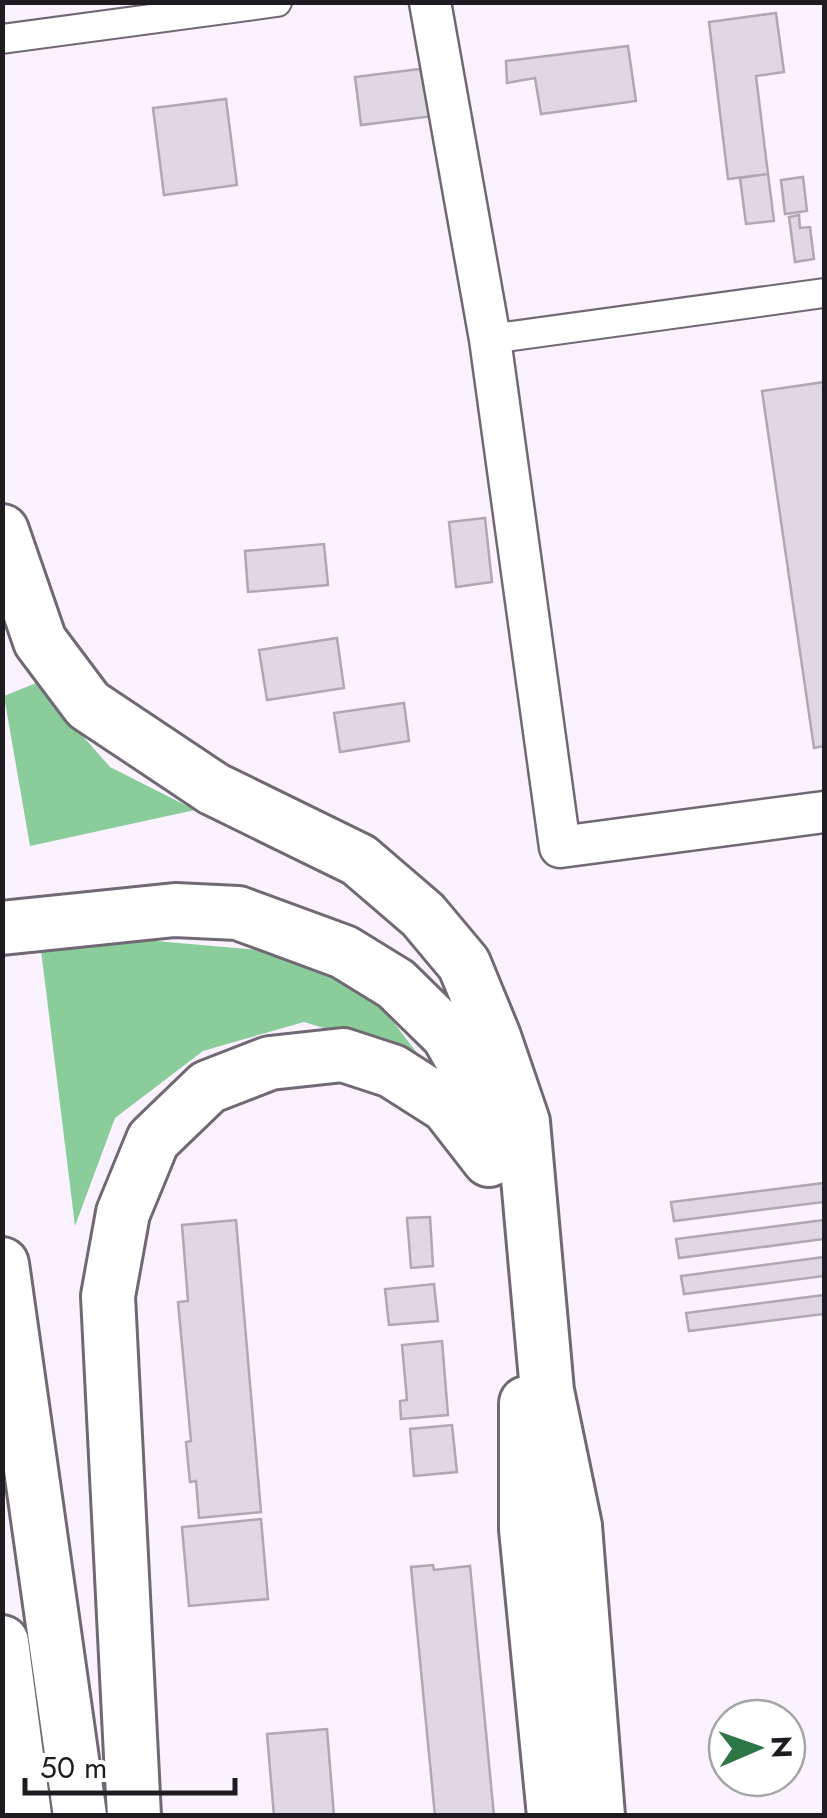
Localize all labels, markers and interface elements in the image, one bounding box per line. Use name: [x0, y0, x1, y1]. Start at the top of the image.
north arrow: [707, 1698, 807, 1798]
scale bar: [25, 1733, 235, 1795]
text: N: [761, 1735, 802, 1759]
text: 50 m: [40, 1746, 107, 1789]

